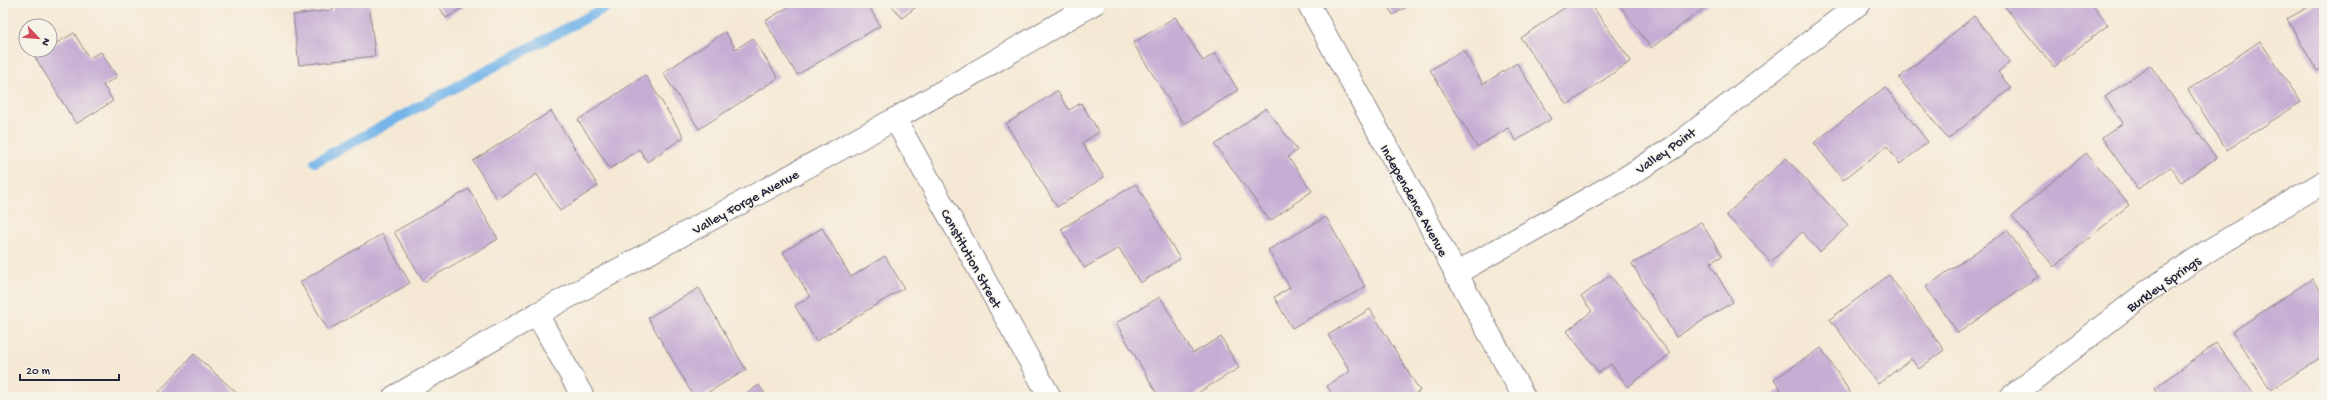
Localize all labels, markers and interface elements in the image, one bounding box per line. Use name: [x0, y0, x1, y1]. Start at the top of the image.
north arrow: [18, 18, 58, 58]
text: N: [38, 36, 52, 47]
street label: Valley Point: [1632, 124, 1701, 180]
street label: Independence Avenue: [1375, 142, 1451, 261]
street label: Valley Forge Avenue: [689, 166, 803, 240]
street label: Constitution Street: [935, 207, 1005, 313]
street label: Burkley Springs: [2123, 253, 2205, 317]
scale bar: [20, 356, 119, 382]
text: 20 m: [26, 365, 51, 379]

